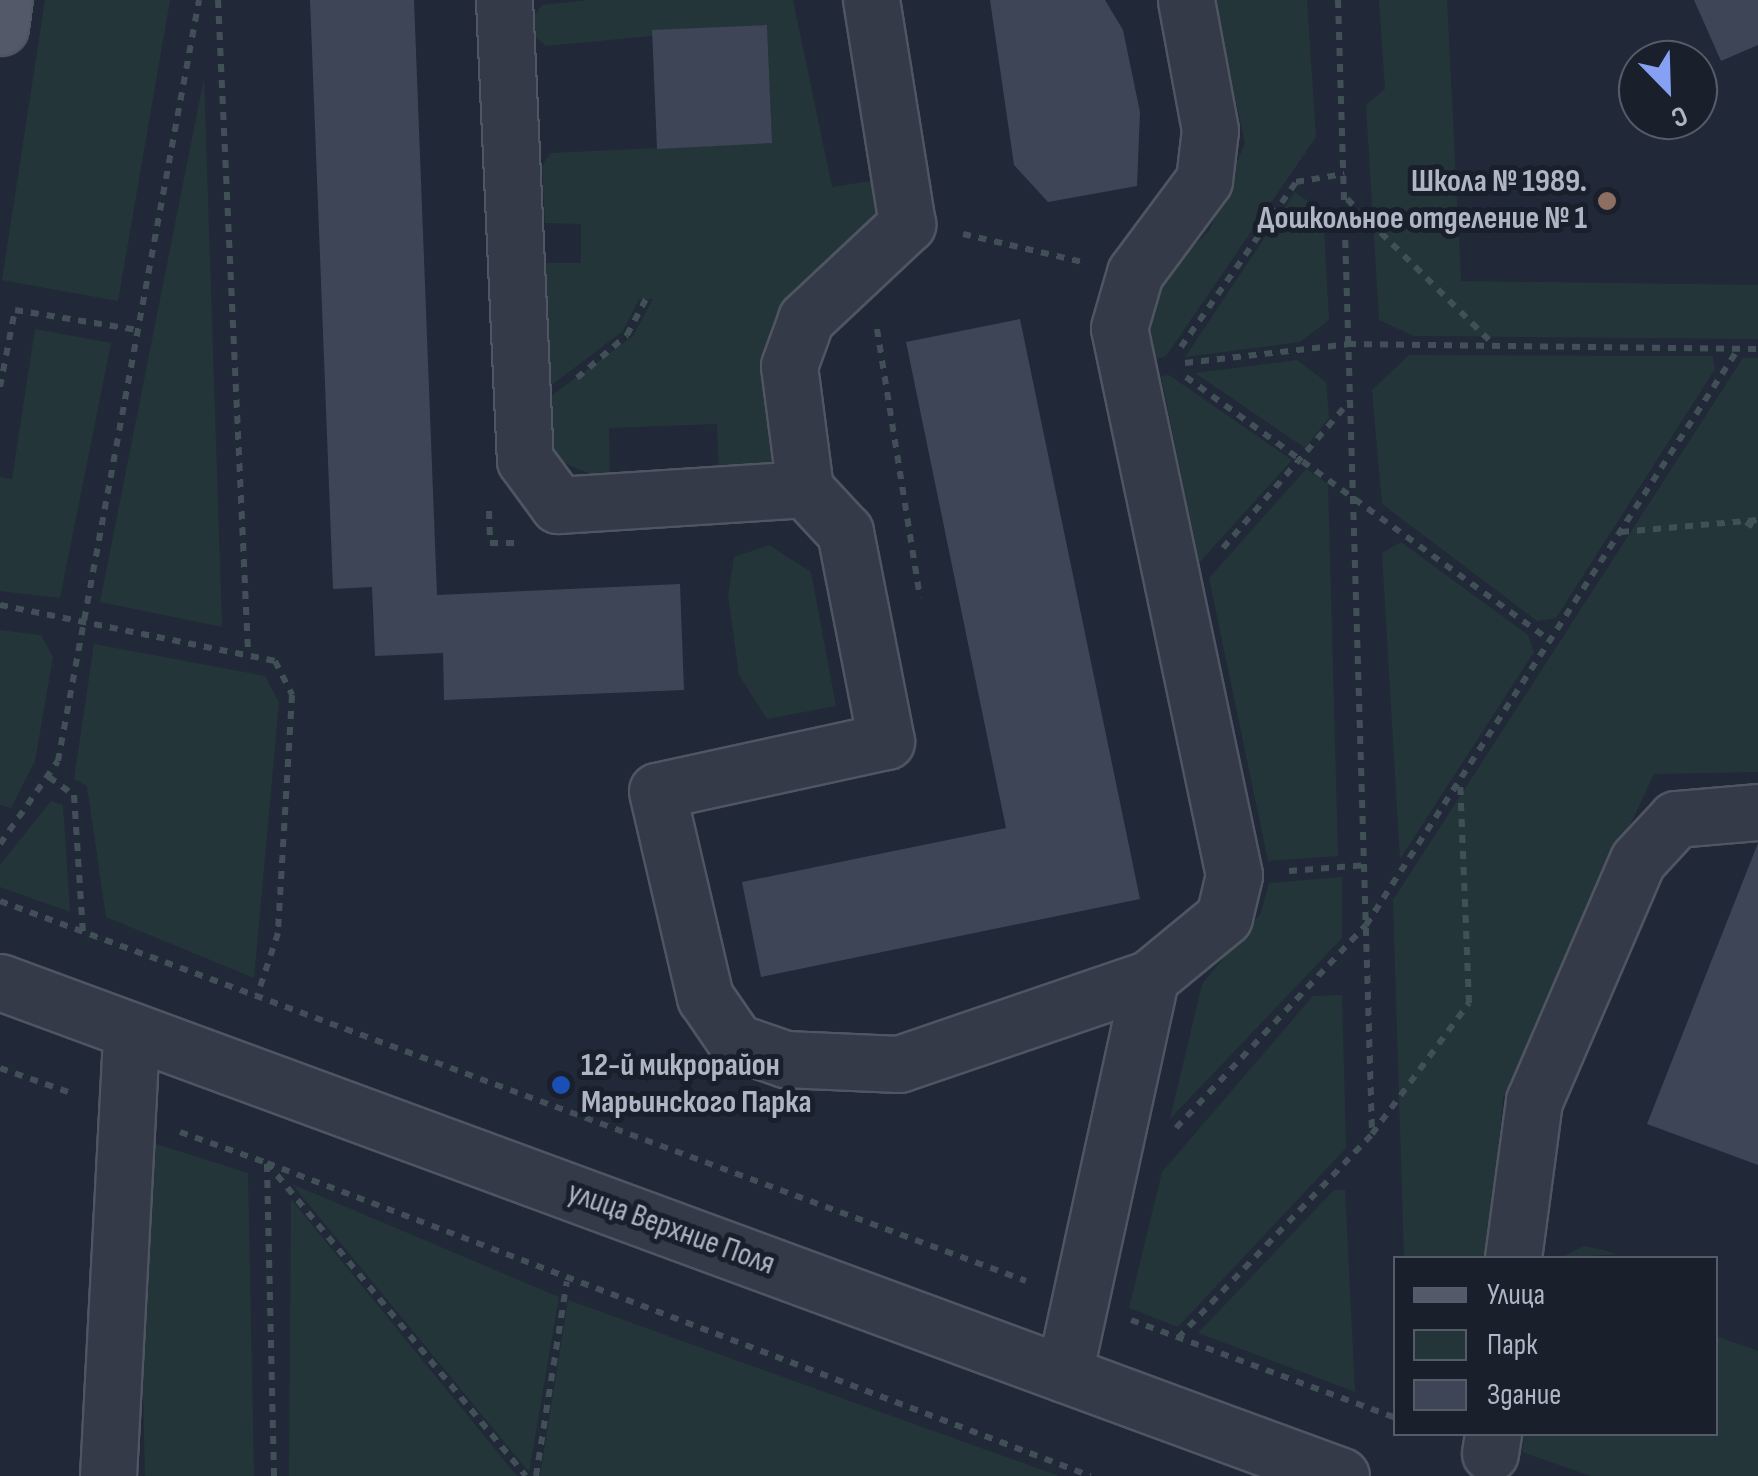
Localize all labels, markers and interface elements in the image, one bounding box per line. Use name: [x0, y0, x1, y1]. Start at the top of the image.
north arrow: [1618, 40, 1718, 140]
text: С: [1666, 98, 1692, 134]
place label: Школа № 1989. Дошкольное отделение № 1: [1258, 164, 1587, 239]
marker: Школа № 1989. Дошкольное отделение № 1: [1596, 190, 1618, 212]
place label: 12-й микрорайон Марьинского Парка: [581, 1048, 812, 1123]
marker: 12-й микрорайон Марьинского Парка: [550, 1074, 572, 1096]
street label: улица Верхние Поля: [562, 1174, 780, 1284]
legend: [1393, 1256, 1718, 1436]
text: Улица: [1487, 1277, 1545, 1313]
text: Парк: [1487, 1327, 1538, 1363]
text: Здание: [1487, 1377, 1561, 1413]

